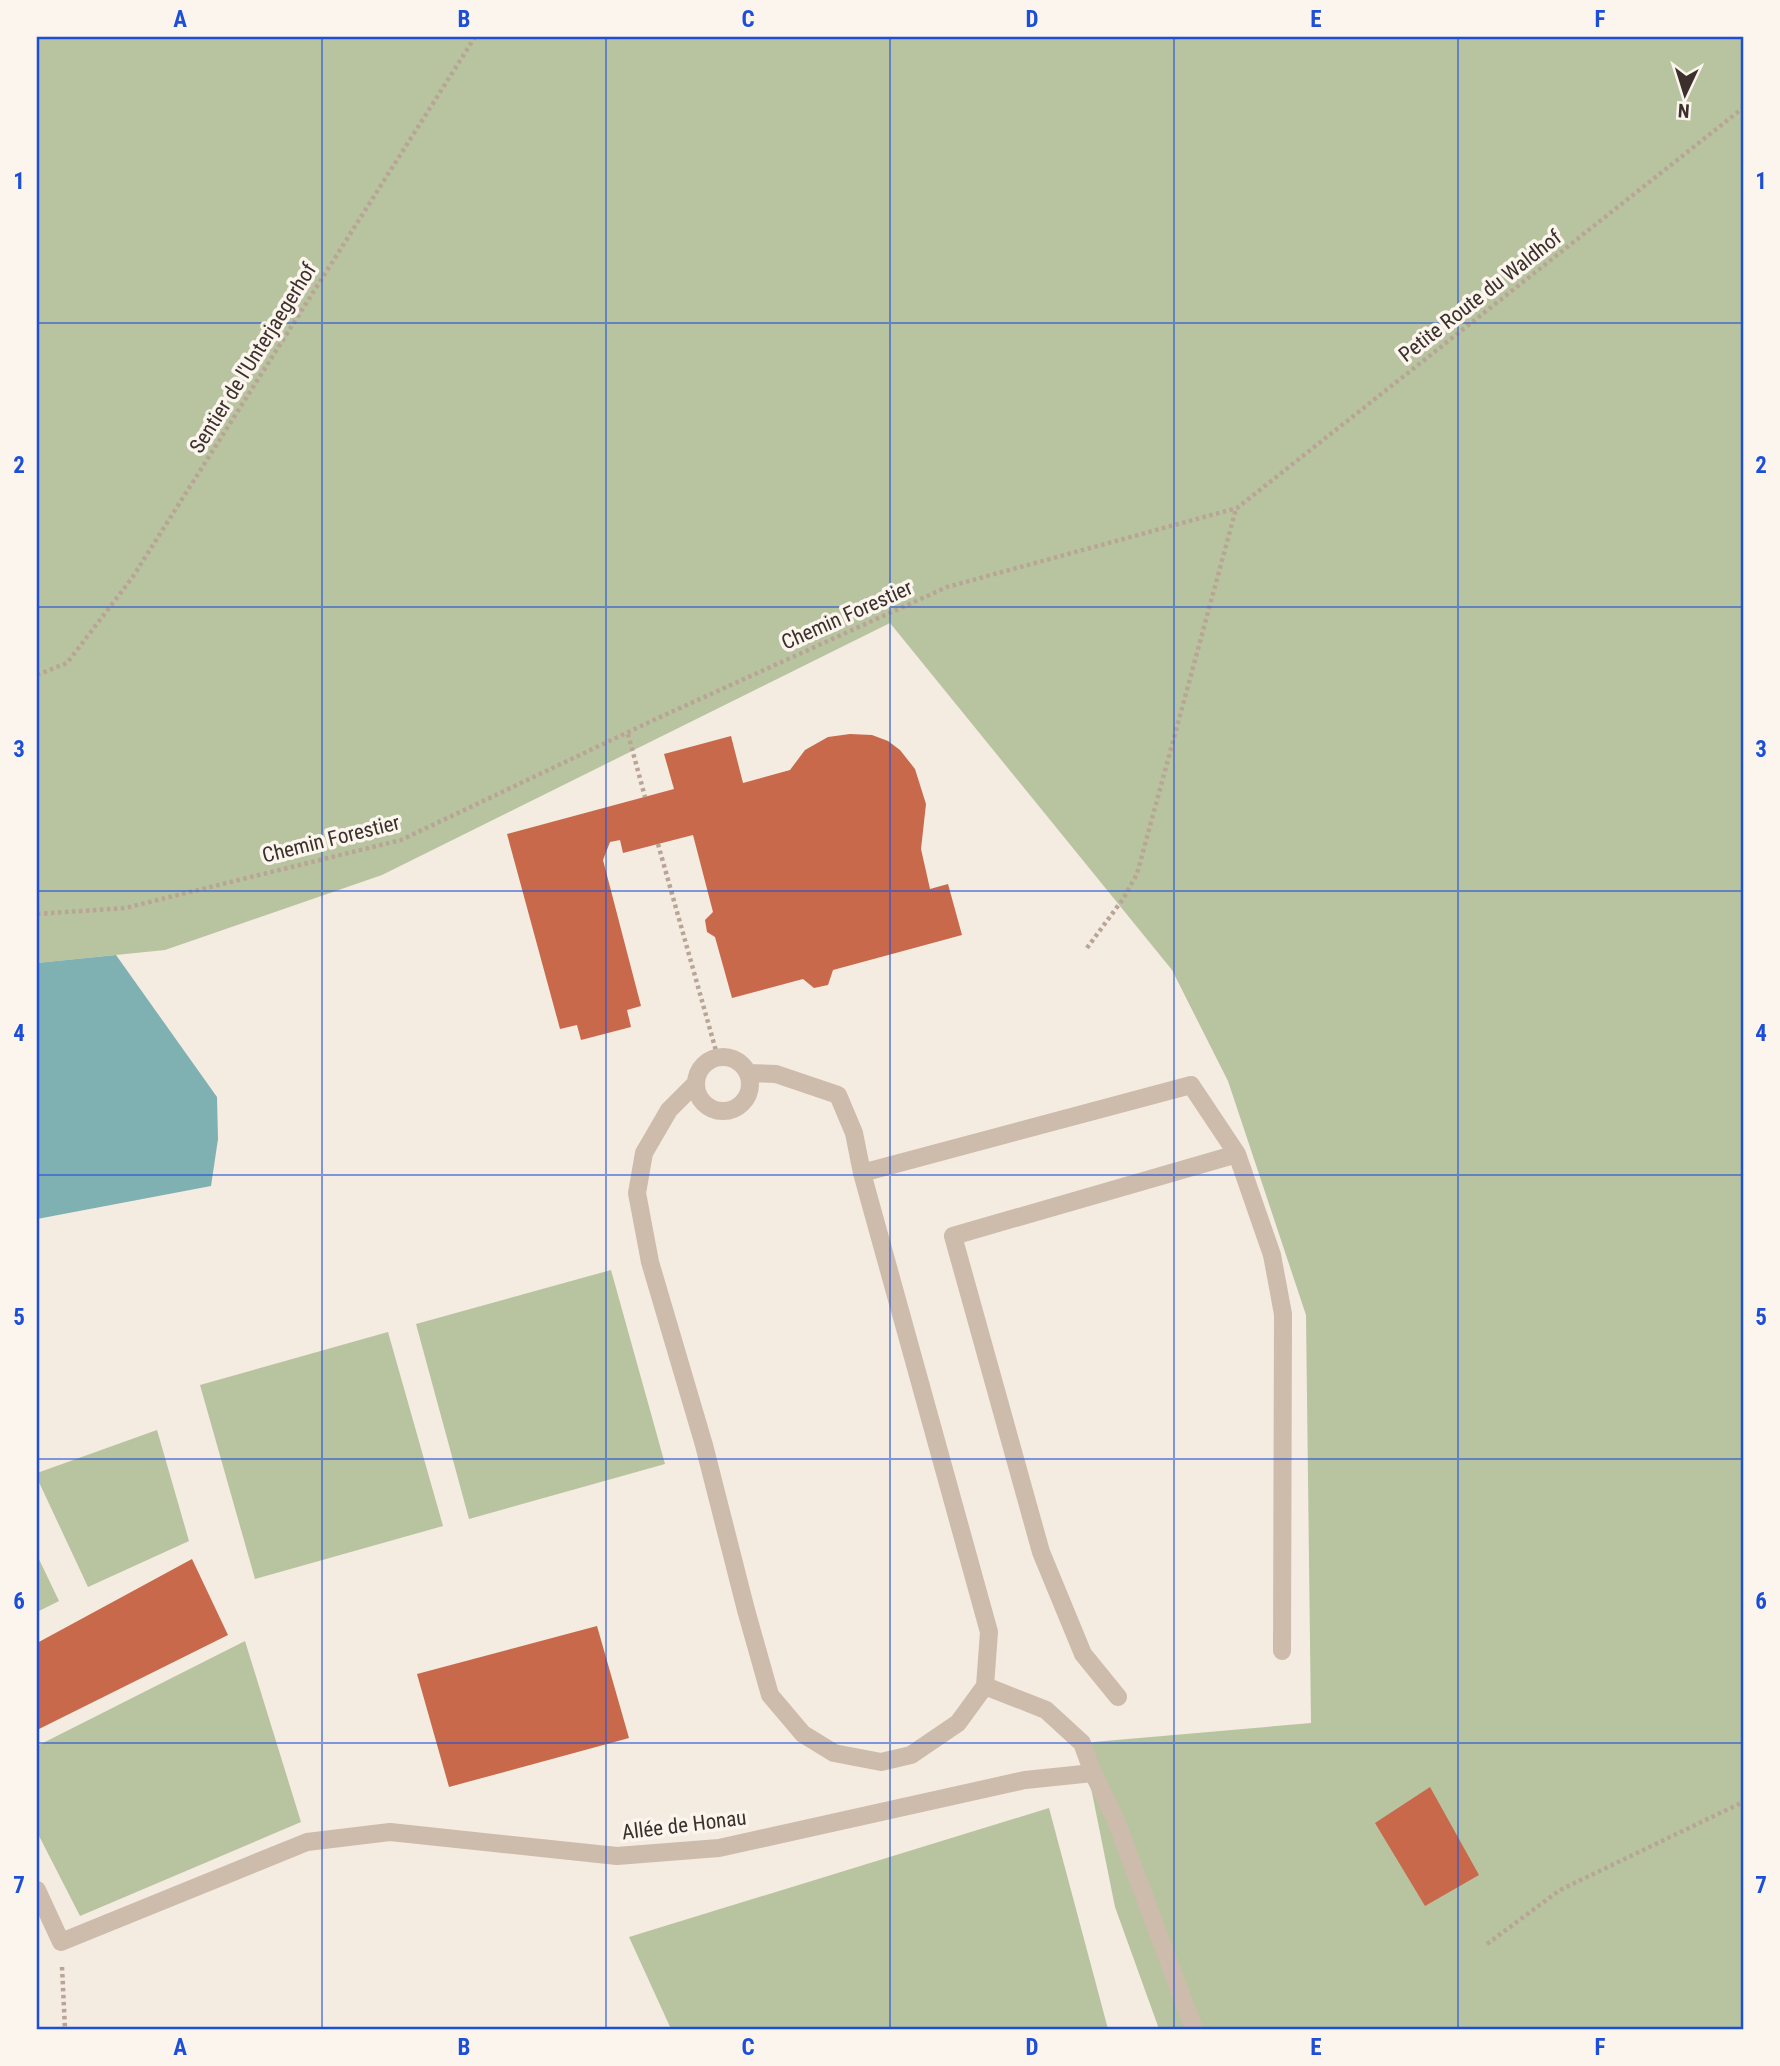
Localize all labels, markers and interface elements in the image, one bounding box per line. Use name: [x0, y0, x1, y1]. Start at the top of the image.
text: A: [173, 6, 187, 33]
text: B: [458, 6, 470, 33]
text: C: [741, 6, 755, 33]
text: D: [1026, 6, 1039, 33]
text: E: [1310, 6, 1322, 33]
text: F: [1595, 6, 1606, 33]
north arrow: [1650, 60, 1720, 130]
text: N: [1677, 99, 1690, 122]
text: 1: [13, 168, 25, 195]
text: 1: [1755, 168, 1767, 195]
street label: Petite Route du Waldhof: [1394, 225, 1566, 367]
street label: Sentier de l'Unterjaegerhof: [185, 258, 322, 457]
text: 2: [13, 452, 25, 479]
text: 2: [1755, 452, 1767, 479]
street label: Chemin Forestier: [778, 575, 916, 655]
text: 3: [13, 736, 25, 763]
text: 3: [1755, 736, 1767, 763]
street label: Chemin Forestier: [260, 810, 402, 868]
text: 4: [13, 1020, 25, 1047]
text: 4: [1755, 1020, 1767, 1047]
text: 5: [13, 1304, 25, 1331]
text: 5: [1755, 1304, 1767, 1331]
text: 6: [13, 1588, 25, 1615]
text: 6: [1755, 1588, 1767, 1615]
street label: Allée de Honau: [620, 1805, 748, 1845]
text: 7: [13, 1872, 25, 1899]
text: 7: [1755, 1872, 1767, 1899]
text: A: [173, 2034, 187, 2061]
text: B: [458, 2034, 470, 2061]
text: C: [741, 2034, 755, 2061]
text: D: [1026, 2034, 1039, 2061]
text: E: [1310, 2034, 1322, 2061]
text: F: [1595, 2034, 1606, 2061]

